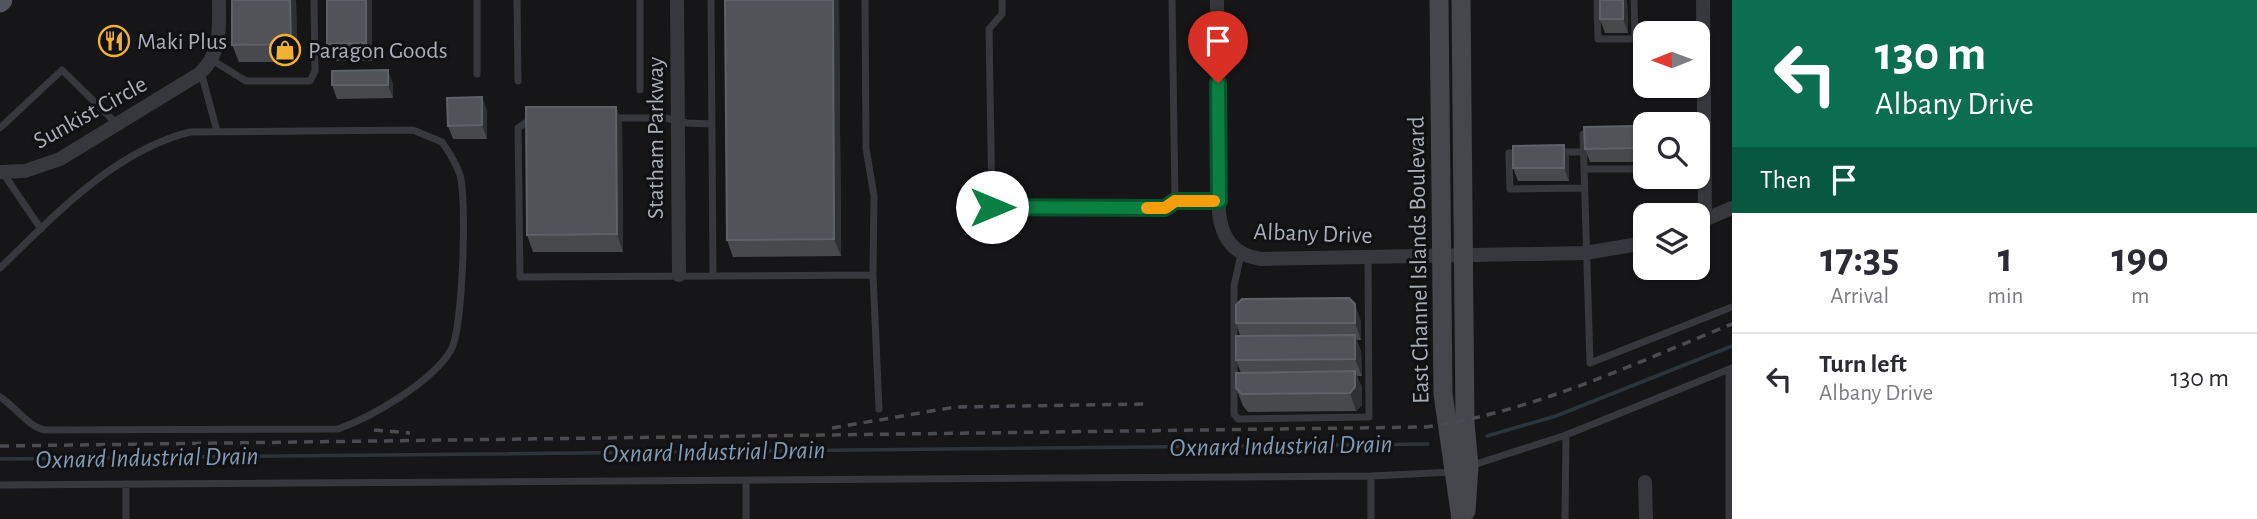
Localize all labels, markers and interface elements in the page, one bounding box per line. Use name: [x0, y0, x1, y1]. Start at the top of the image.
pin: [1188, 11, 1248, 83]
north arrow: [1633, 21, 1710, 98]
map controls: [1633, 21, 1710, 280]
icon: arrive: [1199, 22, 1237, 60]
restaurant icon: Maki Plus: [97, 24, 131, 58]
icon: left: [1760, 28, 1851, 119]
place label: Maki Plus: [137, 30, 227, 54]
text: 130 m: [1875, 30, 1986, 79]
shop icon: Paragon Goods: [268, 33, 302, 67]
place label: Paragon Goods: [308, 39, 448, 63]
street label: Statham Parkway: [644, 57, 668, 219]
street label: Sunkist Circle: [30, 72, 151, 154]
text: Albany Drive: [1875, 88, 2034, 120]
button: search: [1633, 112, 1710, 189]
street label: East Channel Islands Boulevard: [1404, 116, 1434, 404]
icon: arrive: [1825, 161, 1863, 199]
text: Then: [1760, 167, 1811, 193]
position arrow: [955, 170, 1029, 244]
button: layers: [1633, 203, 1710, 280]
street label: Albany Drive: [1253, 220, 1373, 248]
text: 17:35: [1820, 237, 1899, 279]
text: 1: [1998, 237, 2013, 279]
text: 190: [2112, 237, 2169, 279]
text: Arrival: [1830, 285, 1889, 308]
text: min: [1987, 285, 2023, 308]
text: m: [2131, 285, 2149, 308]
text: Turn left: [1819, 351, 1907, 377]
icon: left: [1760, 360, 1798, 398]
text: 130 m: [2171, 365, 2229, 391]
text: Albany Drive: [1819, 382, 1933, 405]
water label: Oxnard Industrial Drain: [1169, 431, 1393, 461]
water label: Oxnard Industrial Drain: [602, 437, 826, 467]
water label: Oxnard Industrial Drain: [35, 443, 259, 473]

